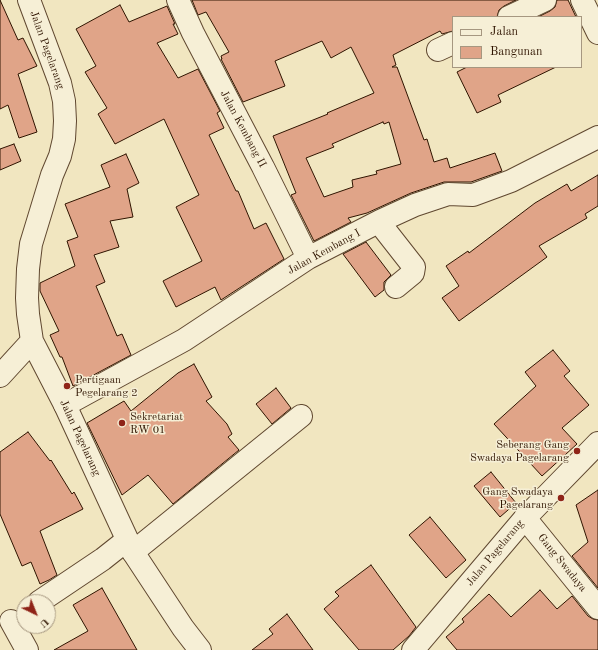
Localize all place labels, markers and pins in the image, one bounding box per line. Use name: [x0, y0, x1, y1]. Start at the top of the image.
place label: Pertigaan Pegelarang 2: [75, 373, 138, 399]
marker: Pertigaan Pegelarang 2: [62, 381, 72, 391]
place label: Sekretariat RW 01: [130, 410, 183, 436]
marker: Sekretariat RW 01: [117, 418, 127, 428]
place label: Seberang Gang Swadaya Pagelarang: [470, 438, 569, 464]
marker: Seberang Gang Swadaya Pagelarang: [572, 446, 582, 456]
place label: Gang Swadaya Pagelarang: [482, 485, 553, 511]
marker: Gang Swadaya Pagelarang: [556, 493, 566, 503]

